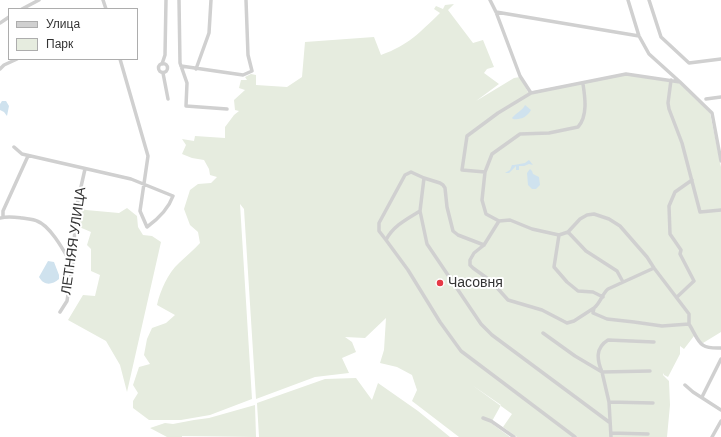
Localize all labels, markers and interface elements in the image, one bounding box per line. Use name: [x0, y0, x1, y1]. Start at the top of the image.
legend: [8, 8, 138, 60]
text: Улица: [46, 17, 80, 31]
text: Парк: [46, 37, 73, 51]
street label: ЛЕТНЯЯ УЛИЦА: [58, 186, 90, 296]
place label: Часовня: [448, 275, 503, 291]
marker: Часовня: [435, 278, 445, 288]

